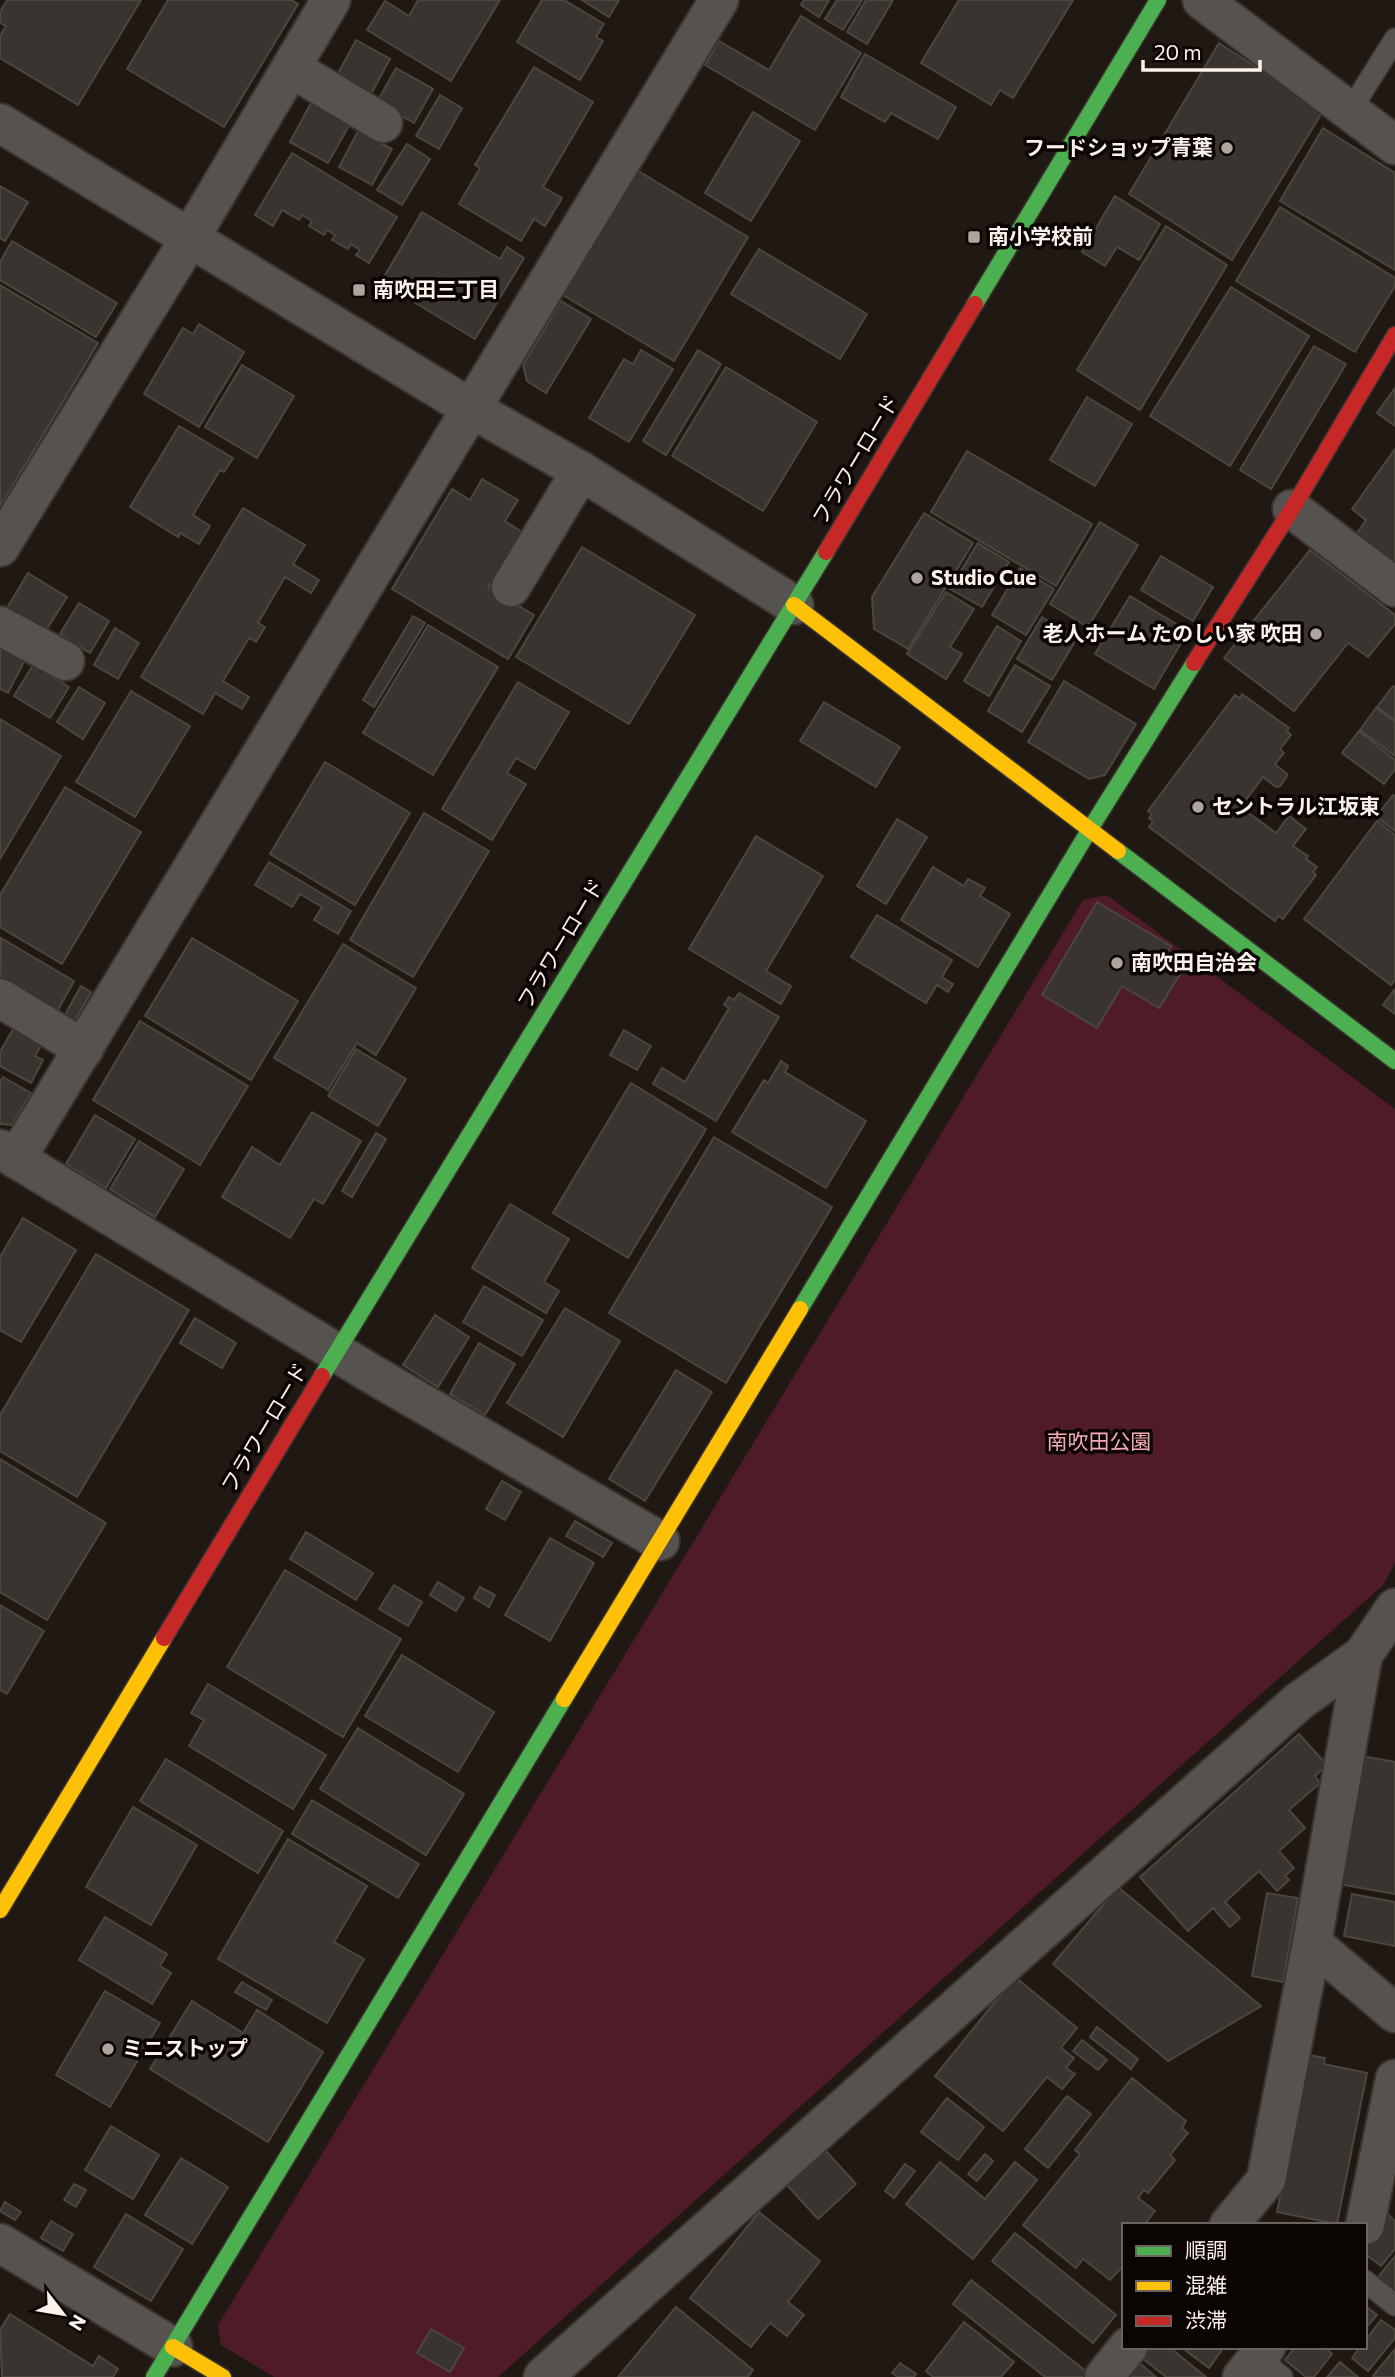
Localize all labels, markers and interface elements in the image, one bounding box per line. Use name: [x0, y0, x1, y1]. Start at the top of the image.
scale bar: [1143, 28, 1260, 72]
text: 20 m: [1154, 39, 1202, 64]
place label: フードショップ青葉: [1024, 134, 1213, 159]
marker: フードショップ青葉: [1219, 140, 1235, 156]
place label: 南小学校前: [988, 223, 1093, 248]
marker: 南小学校前: [966, 229, 982, 245]
place label: 南吹田三丁目: [373, 276, 499, 301]
marker: 南吹田三丁目: [351, 282, 367, 298]
street label: フラワーロード: [806, 390, 903, 529]
place label: Studio Cue: [931, 564, 1036, 589]
marker: Studio Cue: [909, 570, 925, 586]
place label: 老人ホーム たのしい家 吹田: [1043, 620, 1302, 645]
marker: 老人ホーム たのしい家 吹田: [1308, 626, 1324, 642]
place label: セントラル江坂東: [1212, 793, 1380, 818]
marker: セントラル江坂東: [1190, 799, 1206, 815]
street label: フラワーロード: [511, 874, 608, 1013]
place label: 南吹田自治会: [1131, 949, 1257, 974]
marker: 南吹田自治会: [1109, 955, 1125, 971]
street label: フラワーロード: [215, 1358, 312, 1497]
park label: 南吹田公園: [1047, 1428, 1152, 1453]
place label: ミニストップ: [122, 2035, 248, 2060]
marker: ミニストップ: [100, 2041, 116, 2057]
legend: [1122, 2223, 1367, 2349]
text: 順調: [1185, 2237, 1227, 2262]
text: 混雑: [1185, 2272, 1227, 2297]
north arrow: [28, 2279, 98, 2349]
text: 渋滞: [1185, 2307, 1227, 2332]
text: N: [64, 2311, 92, 2335]

